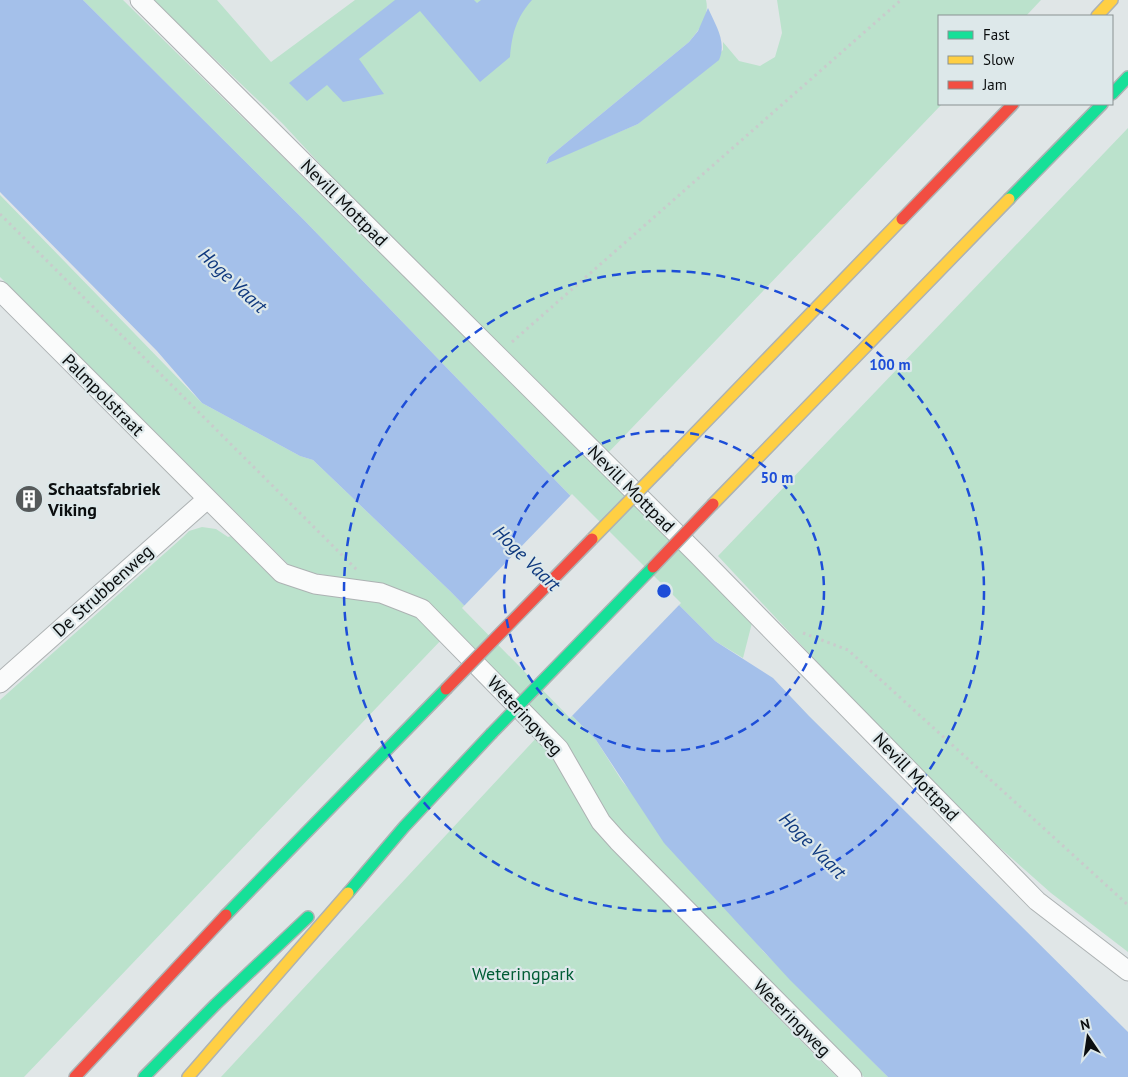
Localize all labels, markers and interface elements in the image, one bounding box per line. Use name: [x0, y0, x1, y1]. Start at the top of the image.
legend: [938, 15, 1113, 105]
text: Fast: [983, 25, 1010, 44]
text: Slow: [983, 50, 1014, 69]
text: Jam: [982, 75, 1007, 94]
street label: Nevill Mottpad: [296, 154, 393, 251]
water label: Hoge Vaart: [194, 242, 273, 318]
street label: Palmpolstraat: [58, 349, 149, 440]
text: 100 m: [869, 355, 911, 374]
street label: Nevill Mottpad: [583, 440, 680, 537]
text: 50 m: [761, 468, 793, 487]
place label: Schaatsfabriek Viking: [47, 477, 161, 521]
building icon: Schaatsfabriek Viking: [14, 484, 44, 514]
water label: Hoge Vaart: [488, 520, 567, 597]
street label: De Strubbenweg: [48, 539, 158, 642]
centre of rings: [655, 582, 673, 600]
street label: Weteringweg: [483, 671, 568, 760]
street label: Nevill Mottpad: [868, 728, 964, 826]
water label: Hoge Vaart: [775, 807, 852, 884]
park label: Weteringpark: [472, 962, 574, 985]
street label: Weteringweg: [749, 974, 836, 1061]
north arrow: [1063, 1012, 1113, 1062]
text: N: [1079, 1015, 1092, 1034]

